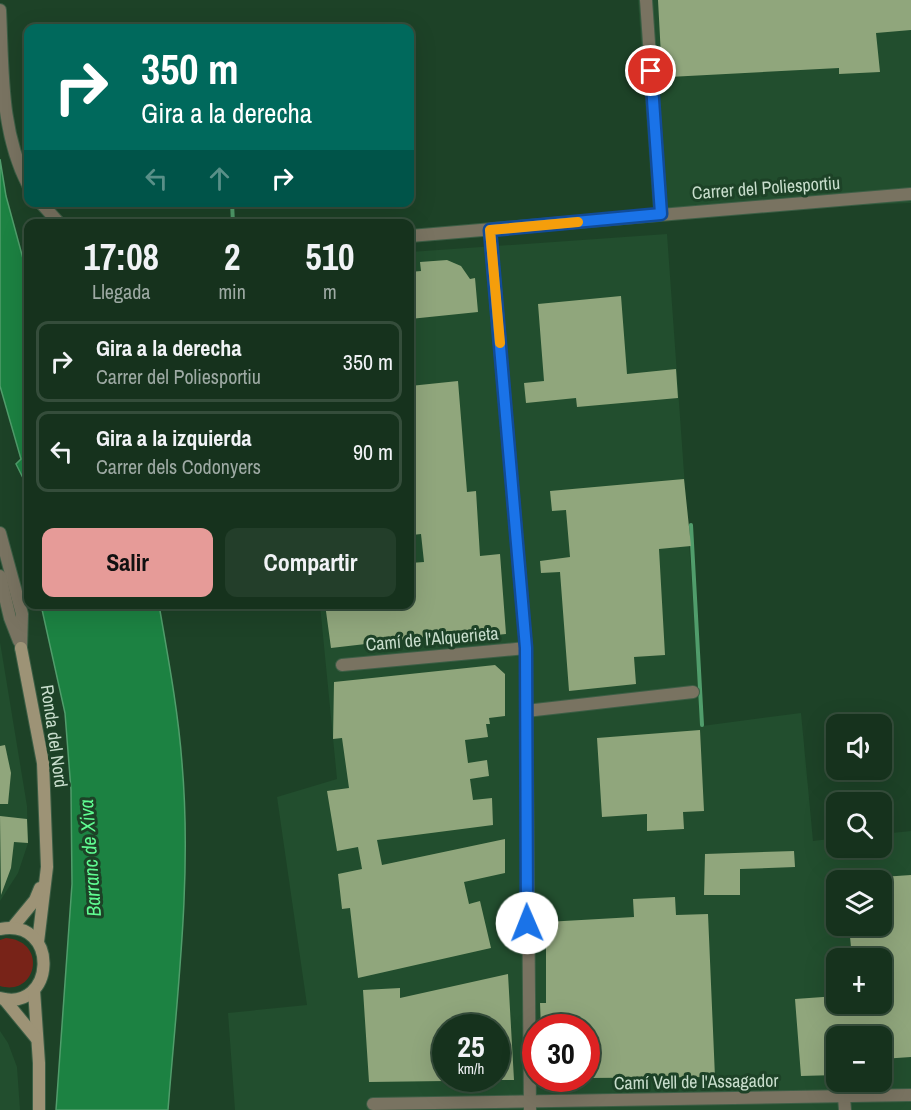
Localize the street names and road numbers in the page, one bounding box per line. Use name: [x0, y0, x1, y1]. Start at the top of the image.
street label: Carrer del Poliesportiu: [691, 170, 841, 205]
street label: Camí de l'Alquerieta: [364, 620, 499, 657]
street label: Ronda del Nord: [35, 683, 74, 789]
street label: Camí Vell de l'Assagador: [614, 1068, 779, 1095]

